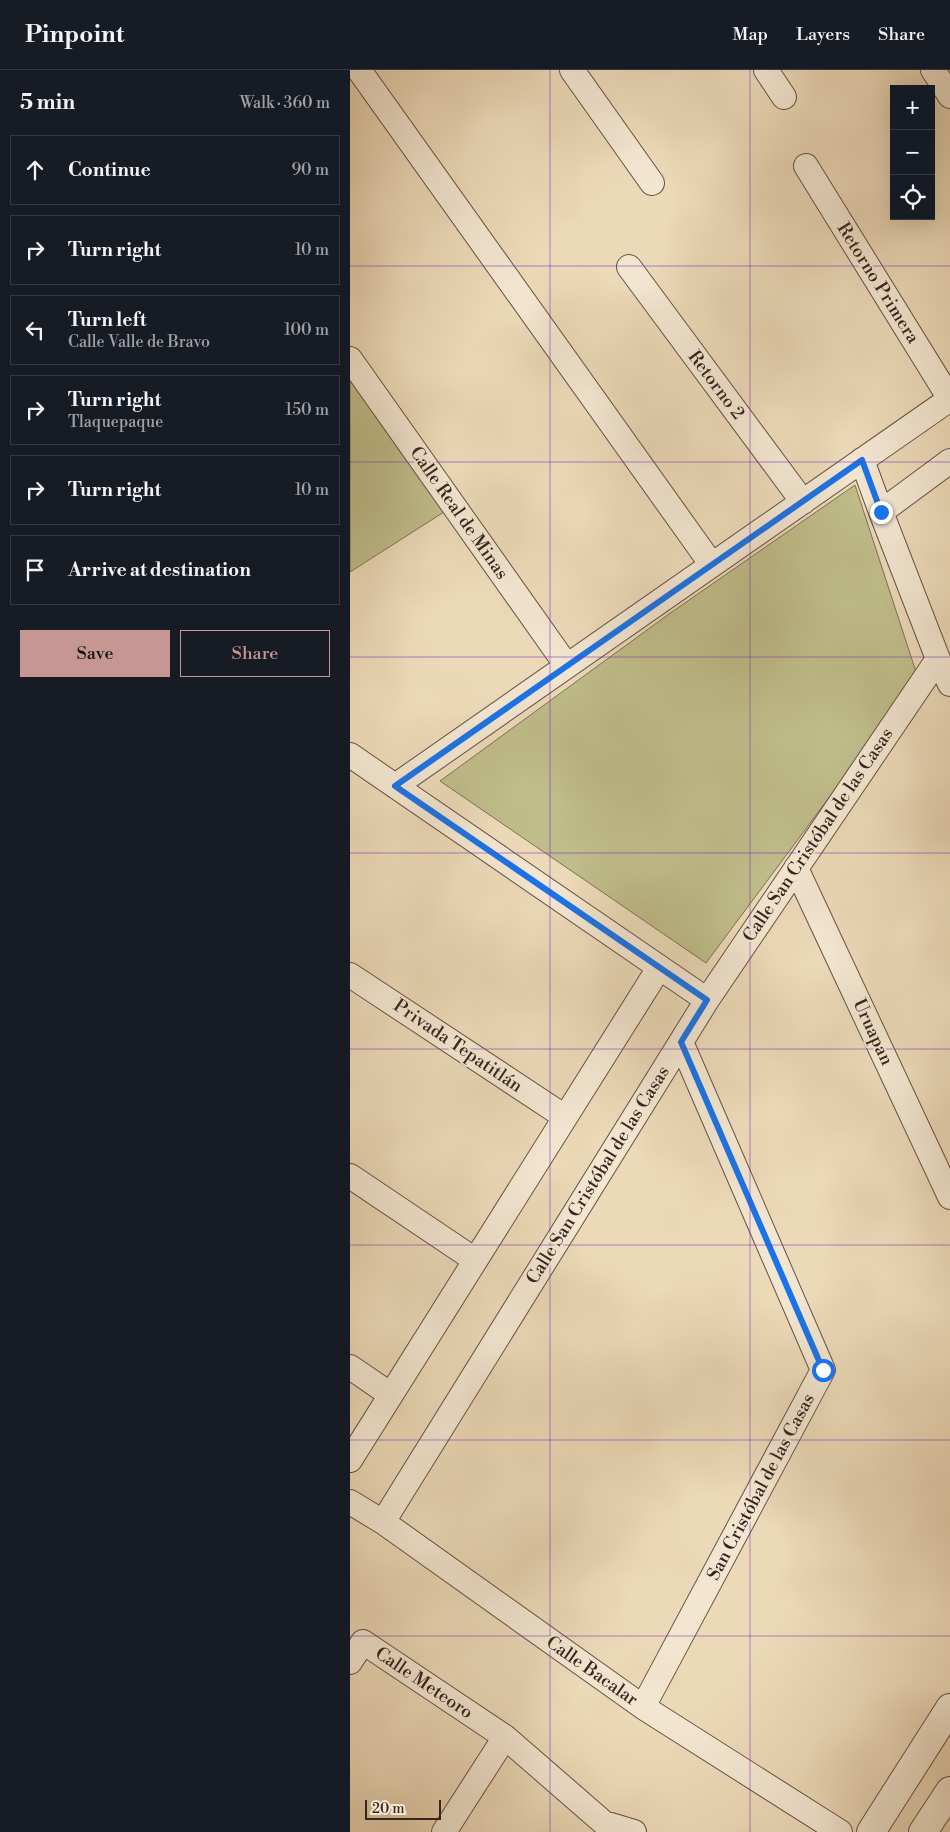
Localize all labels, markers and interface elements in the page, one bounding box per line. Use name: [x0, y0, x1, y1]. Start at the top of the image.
text: Pinpoint: [25, 20, 124, 50]
text: Map: [733, 23, 768, 46]
text: Layers: [796, 23, 850, 46]
text: Share: [878, 23, 925, 46]
map controls: [890, 85, 935, 220]
button: +: [890, 85, 935, 130]
text: 5 min: [20, 90, 75, 116]
text: Walk · 360 m: [240, 93, 330, 113]
button: −: [890, 130, 935, 175]
icon: ahead: [21, 156, 49, 184]
text: Continue: [68, 158, 151, 182]
text: 90 m: [291, 160, 329, 180]
button: locate: [890, 175, 935, 220]
street label: Retorno Primera: [832, 218, 925, 348]
icon: right: [21, 236, 49, 264]
text: Turn right: [68, 238, 161, 262]
text: 10 m: [295, 240, 329, 260]
text: Turn left: [68, 308, 147, 332]
icon: left: [21, 316, 49, 344]
text: 100 m: [284, 320, 329, 340]
text: Calle Valle de Bravo: [68, 332, 210, 352]
street label: Retorno 2: [683, 346, 749, 424]
text: Turn right: [68, 388, 161, 412]
icon: right: [21, 396, 49, 424]
text: 150 m: [285, 400, 329, 420]
text: Tlaquepaque: [68, 412, 163, 432]
street label: Calle Real de Minas: [405, 442, 514, 584]
icon: right: [21, 476, 49, 504]
text: Turn right: [68, 478, 161, 502]
text: 10 m: [295, 480, 329, 500]
route end: [870, 501, 893, 524]
icon: arrive: [21, 556, 49, 584]
text: Arrive at destination: [68, 558, 251, 582]
button: Save: [20, 630, 170, 677]
button: Share: [180, 630, 330, 677]
street label: Calle San Cristóbal de las Casas: [738, 723, 898, 946]
street label: Privada Tepatitlán: [389, 994, 527, 1098]
street label: Uruapan: [848, 995, 898, 1069]
street label: Calle San Cristóbal de las Casas: [521, 1061, 675, 1289]
route start: [812, 1359, 835, 1382]
street label: San Cristóbal de las Casas: [702, 1389, 820, 1584]
street label: Calle Bacalar: [542, 1631, 643, 1711]
street label: Calle Meteoro: [371, 1642, 477, 1724]
scale bar: [365, 1797, 441, 1820]
text: 20 m: [372, 1800, 404, 1818]

